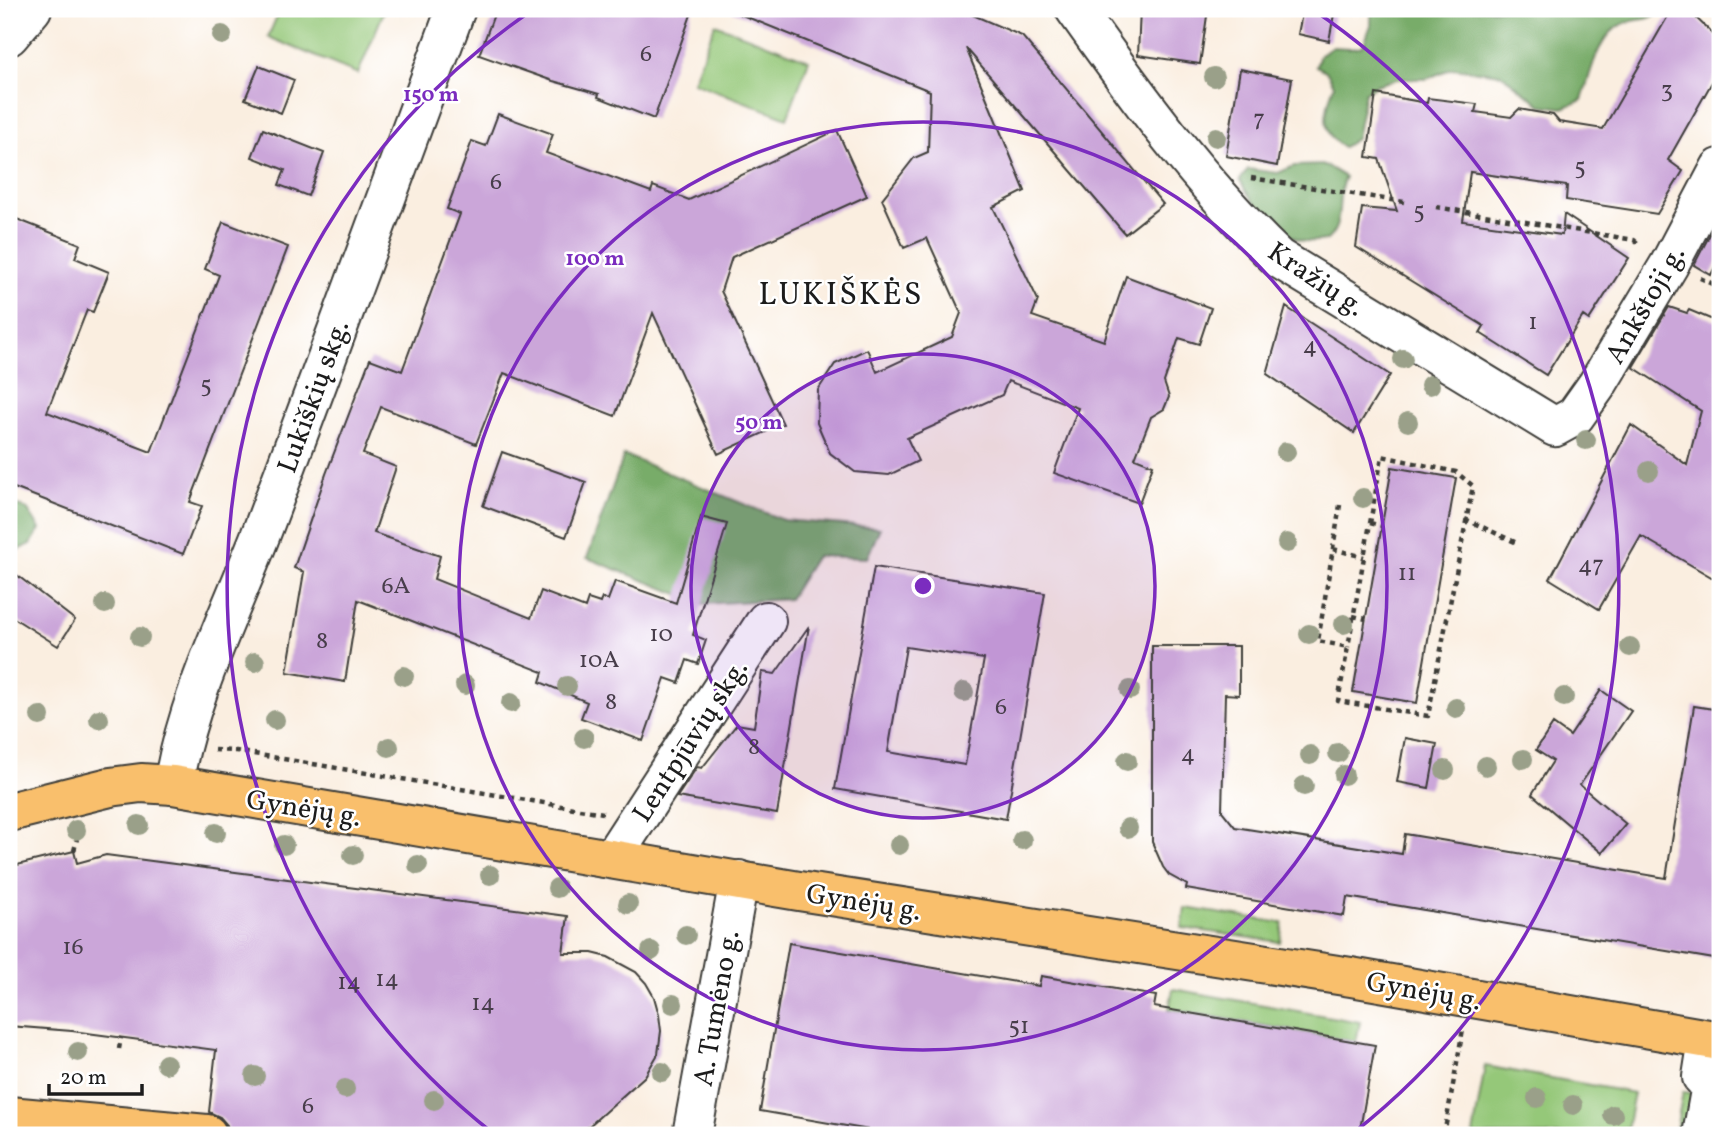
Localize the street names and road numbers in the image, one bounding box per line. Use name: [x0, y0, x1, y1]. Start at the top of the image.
street label: Kražių g.: [1259, 233, 1372, 327]
street label: Ankštoji g.: [1597, 239, 1696, 372]
street label: Lukiškių skg.: [269, 315, 360, 479]
street label: Lentpjūvių skg.: [624, 652, 758, 830]
street label: Gynėjų g.: [243, 781, 364, 838]
street label: Gynėjų g.: [803, 875, 924, 932]
street label: A. Tumėno g.: [685, 927, 750, 1090]
street label: Gynėjų g.: [1363, 963, 1484, 1022]

